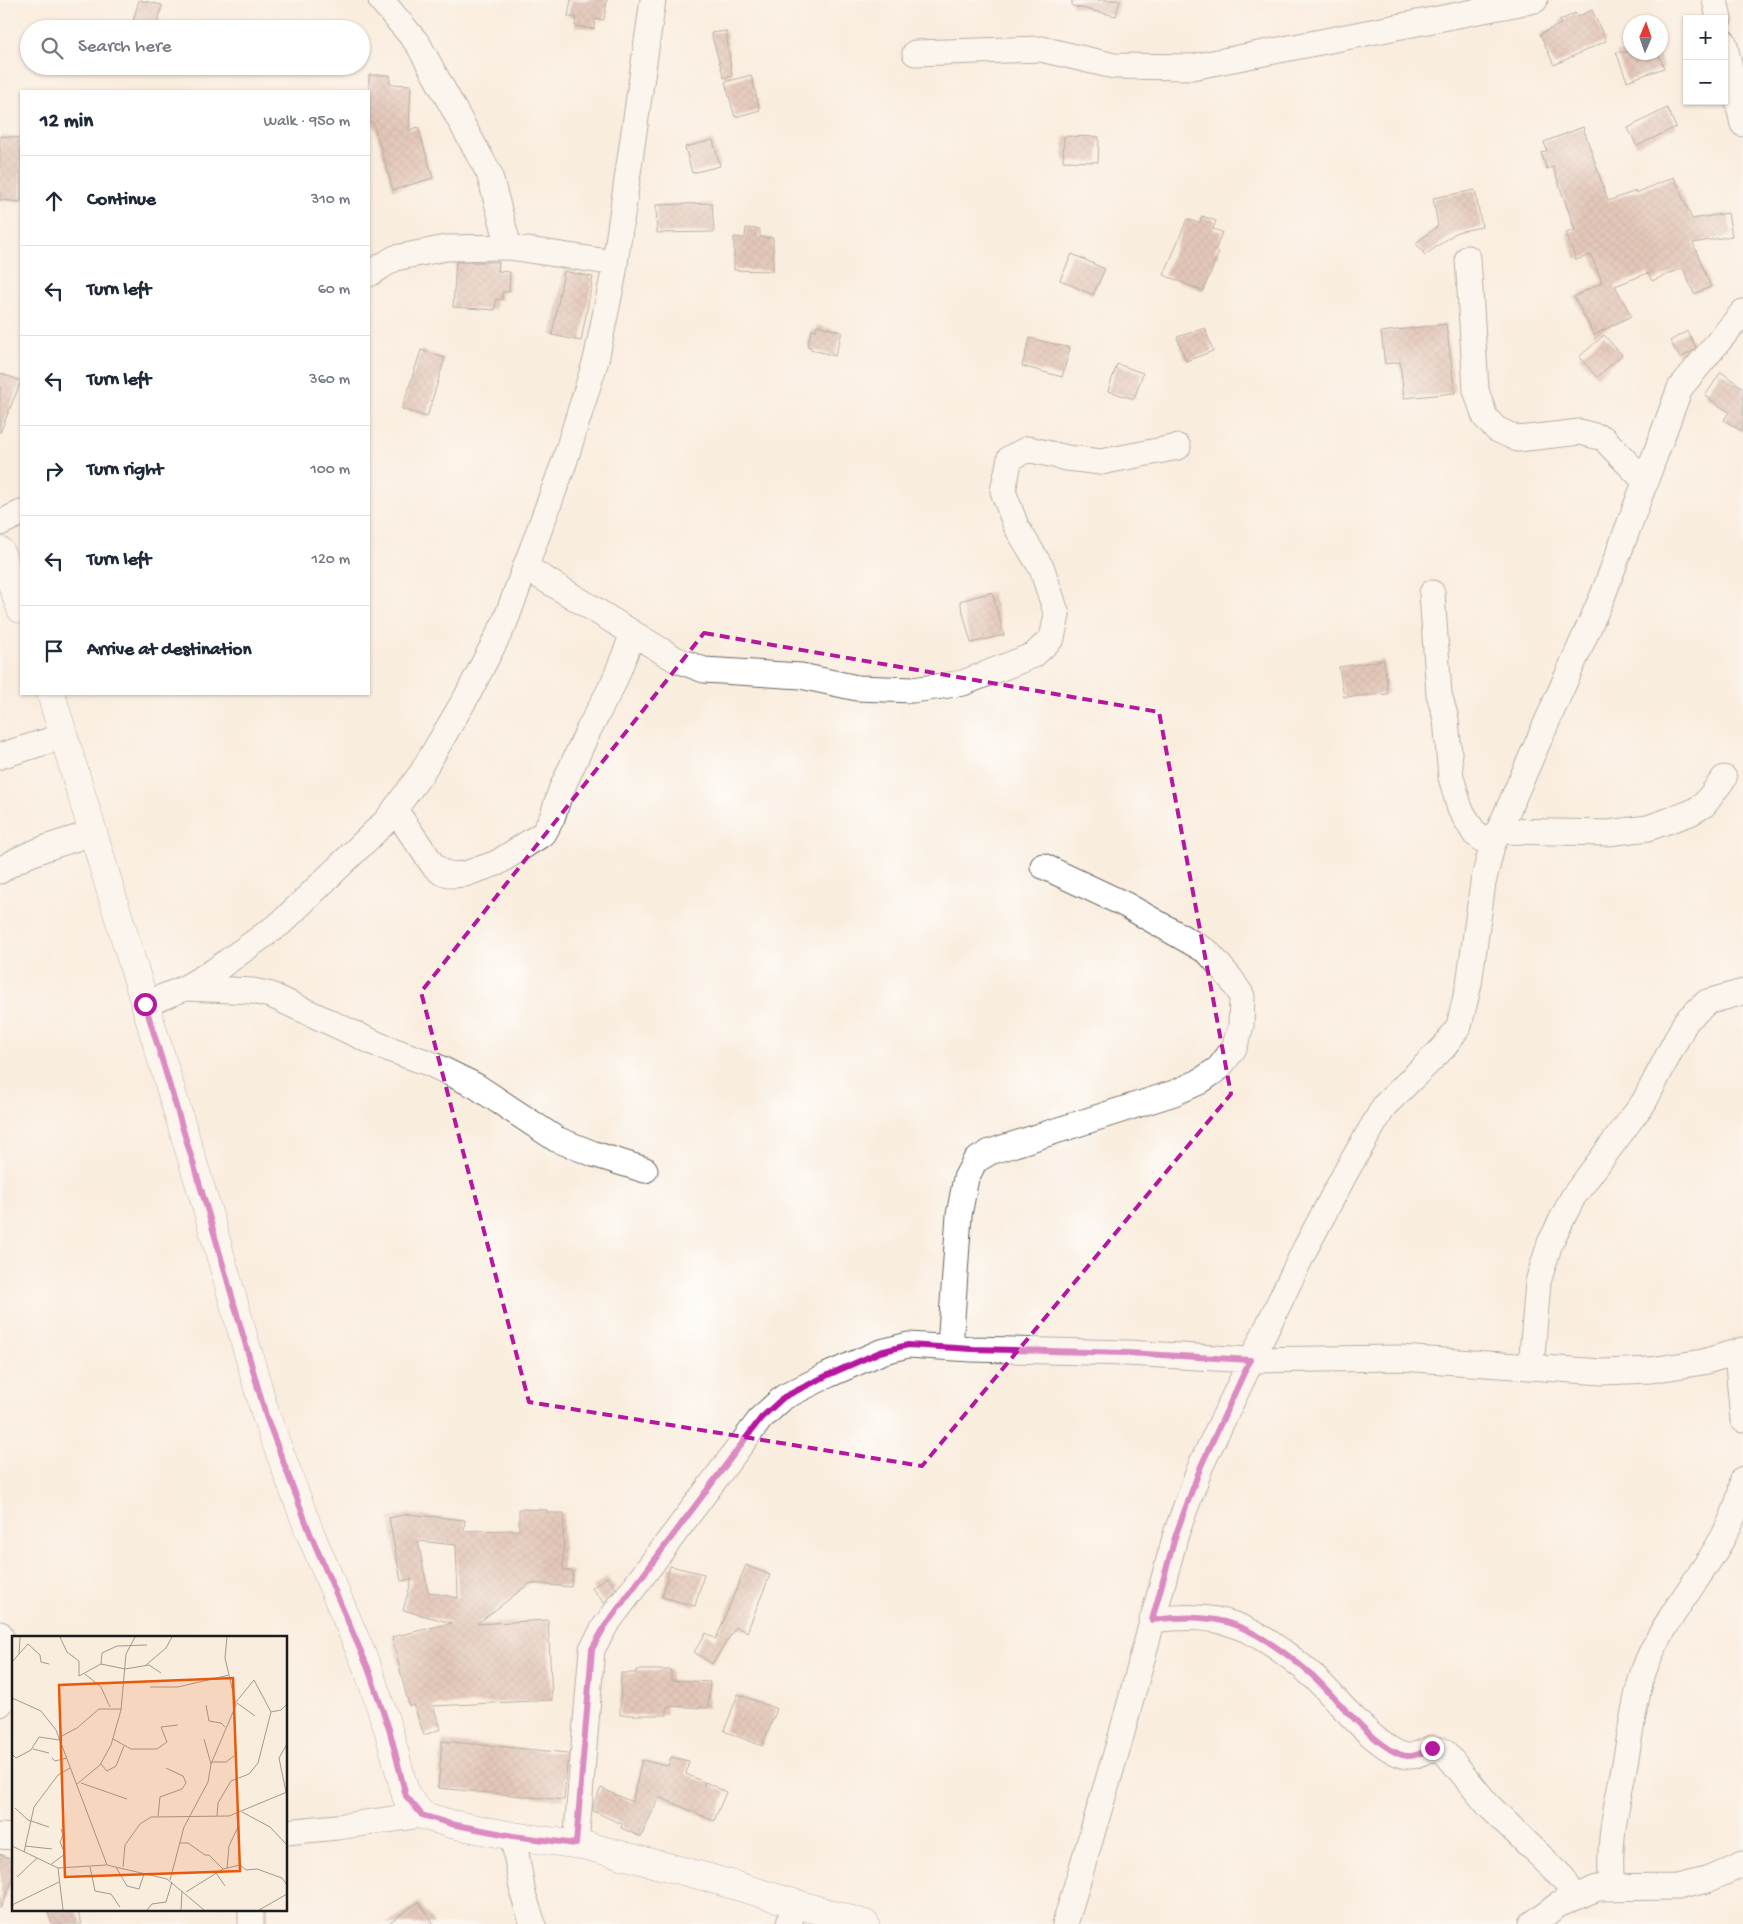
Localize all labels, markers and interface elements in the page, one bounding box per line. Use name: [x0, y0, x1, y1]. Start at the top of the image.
north arrow: [1623, 15, 1668, 60]
map controls: [1683, 15, 1728, 105]
button: +: [1683, 15, 1728, 60]
search box: [20, 20, 370, 75]
icon: search: [38, 34, 66, 62]
text: Search here: [78, 36, 172, 59]
button: −: [1683, 60, 1728, 105]
text: 12 min: [40, 110, 93, 135]
text: Walk · 950 m: [264, 113, 350, 132]
icon: ahead: [40, 187, 68, 215]
text: Continue: [87, 189, 156, 212]
text: 310 m: [311, 191, 350, 210]
icon: left: [40, 277, 68, 305]
text: Turn left: [87, 279, 151, 302]
text: 60 m: [318, 281, 350, 300]
icon: left: [40, 367, 68, 395]
text: Turn left: [87, 369, 151, 392]
text: 360 m: [309, 371, 350, 390]
icon: right: [40, 457, 68, 485]
text: Turn right: [87, 459, 163, 482]
text: 100 m: [310, 461, 350, 480]
icon: left: [40, 547, 68, 575]
text: Turn left: [87, 549, 151, 572]
text: 120 m: [311, 551, 350, 570]
icon: arrive: [40, 637, 68, 665]
text: Arrive at destination: [87, 639, 251, 662]
route start: [134, 993, 157, 1016]
inset map: [12, 1636, 288, 1912]
route end: [1421, 1737, 1444, 1760]

